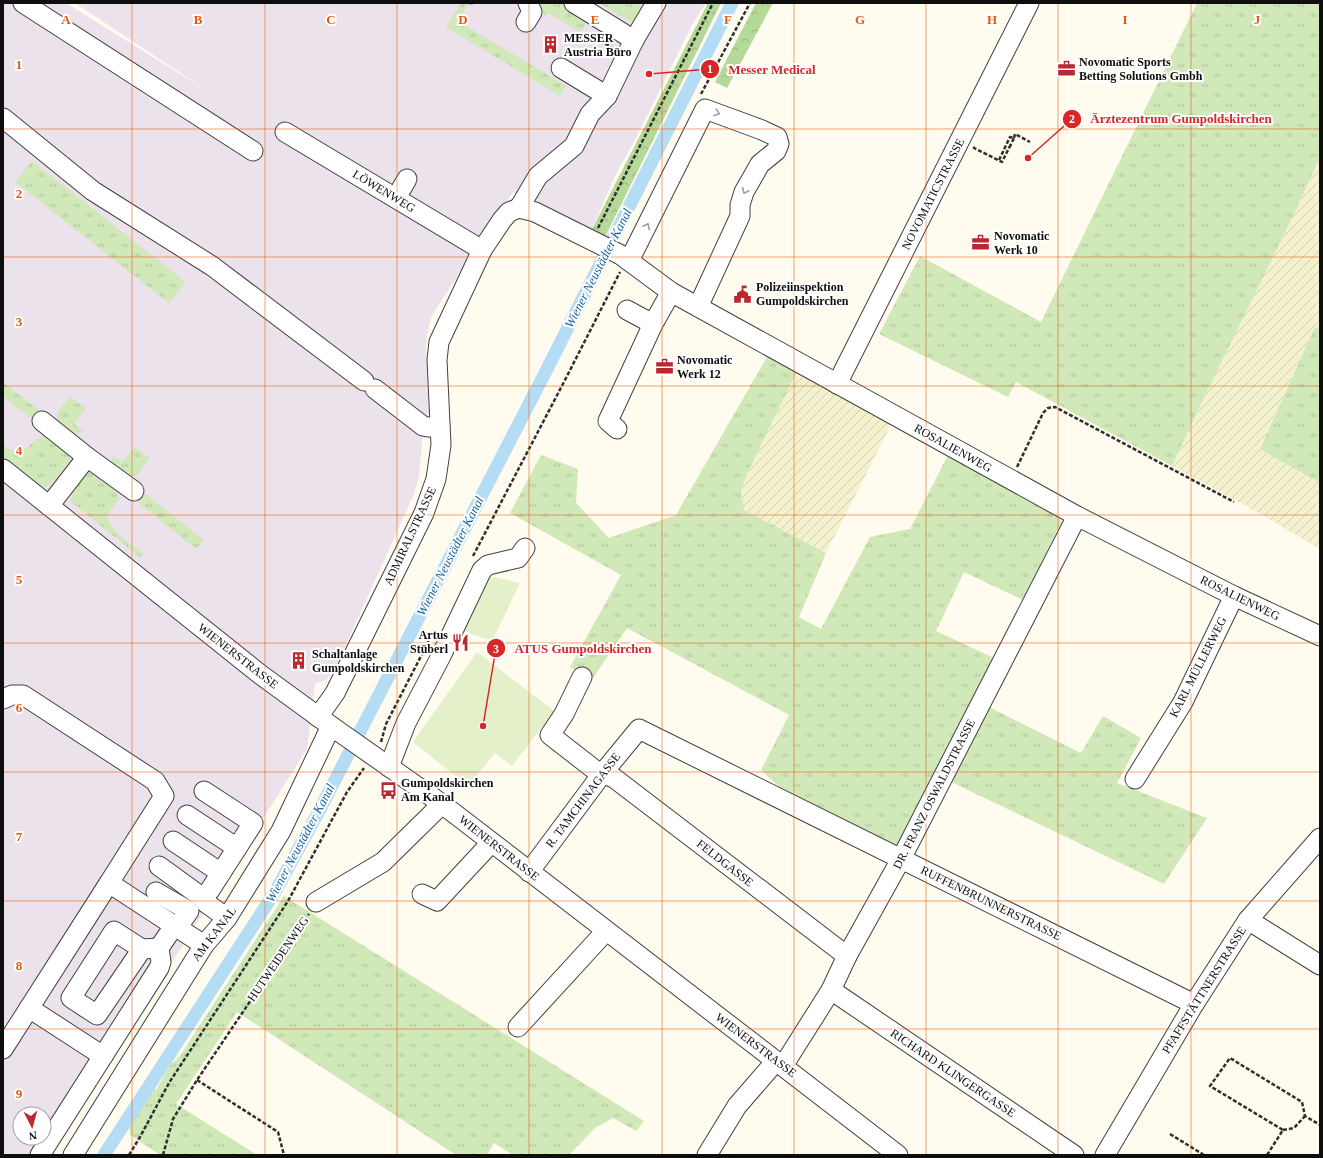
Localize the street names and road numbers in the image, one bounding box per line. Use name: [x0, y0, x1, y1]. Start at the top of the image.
street label: NOVOMATICSTRASSE: [899, 136, 967, 252]
street label: LÖWENWEG: [350, 167, 418, 215]
street label: ROSALIENWEG: [912, 421, 995, 475]
street label: ADMIRALSTRASSE: [381, 484, 439, 588]
street label: ROSALIENWEG: [1198, 573, 1282, 623]
street label: KARL MÜLLERWEG: [1167, 614, 1230, 720]
street label: WIENERSTRASSE: [195, 620, 281, 692]
street label: DR. FRANZ OSWALDSTRASSE: [890, 717, 978, 871]
street label: R. TAMCHINAGASSE: [543, 750, 623, 850]
street label: WIENERSTRASSE: [456, 812, 542, 884]
street label: FELDGASSE: [694, 837, 756, 889]
street label: RUFFENBRUNNERSTRASSE: [918, 863, 1064, 943]
street label: AM KANAL: [189, 904, 239, 964]
street label: HUTWEIDENWEG: [244, 914, 312, 1004]
street label: PFAFFSTÄTTNERSTRASSE: [1159, 924, 1249, 1056]
street label: WIENERSTRASSE: [713, 1010, 799, 1080]
street label: RICHARD KLINGERGASSE: [888, 1026, 1018, 1120]

